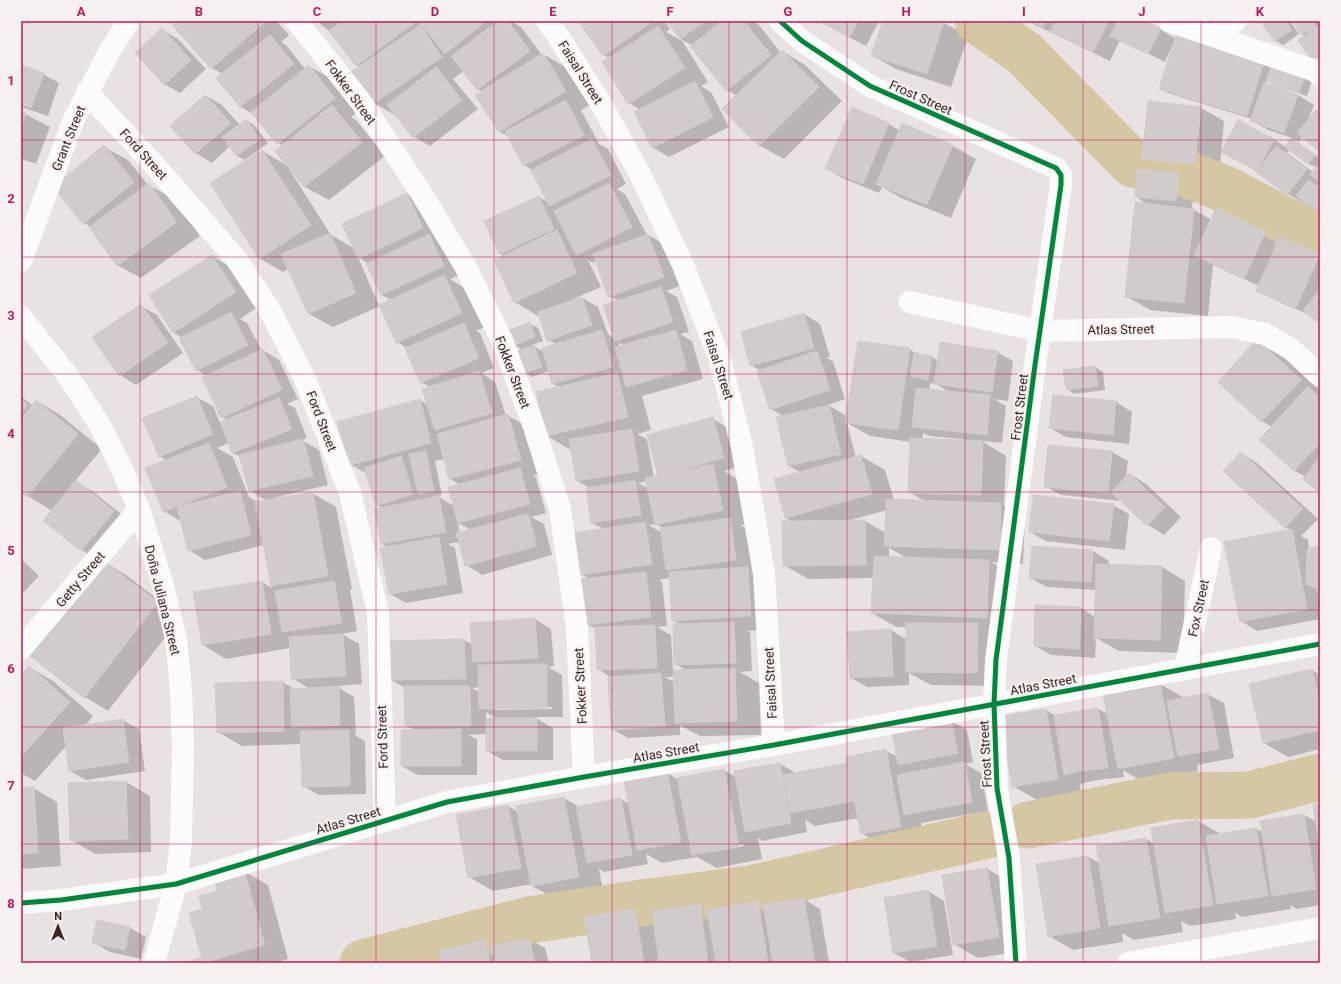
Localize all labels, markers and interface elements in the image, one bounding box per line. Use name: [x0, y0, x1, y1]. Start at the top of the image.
text: A: [77, 4, 86, 19]
text: B: [195, 4, 203, 19]
text: C: [313, 4, 322, 19]
text: D: [431, 4, 439, 19]
text: E: [549, 4, 557, 19]
text: F: [666, 4, 674, 19]
text: G: [784, 4, 793, 19]
text: H: [901, 4, 911, 19]
text: I: [1022, 4, 1026, 19]
text: J: [1138, 4, 1146, 19]
text: K: [1256, 4, 1265, 19]
street label: Faisal Street: [555, 38, 606, 107]
street label: Fokker Street: [322, 57, 379, 128]
text: 1: [7, 73, 15, 88]
street label: Frost Street: [887, 77, 955, 118]
street label: Grant Street: [49, 103, 88, 173]
street label: Ford Street: [117, 126, 170, 183]
text: 2: [7, 191, 15, 206]
text: 3: [7, 308, 15, 323]
street label: Atlas Street: [1087, 321, 1155, 338]
street label: Faisal Street: [700, 329, 737, 402]
street label: Fokker Street: [492, 334, 533, 411]
street label: Frost Street: [1008, 373, 1031, 441]
street label: Ford Street: [303, 389, 340, 454]
text: 4: [7, 426, 15, 441]
text: 5: [7, 543, 15, 558]
street label: Doña Juliana Street: [142, 544, 183, 657]
street label: Getty Street: [53, 548, 108, 610]
street label: Fox Street: [1185, 578, 1212, 638]
street label: Fokker Street: [571, 647, 590, 724]
street label: Faisal Street: [761, 647, 780, 719]
text: 6: [7, 661, 15, 676]
street label: Atlas Street: [1009, 671, 1077, 698]
street label: Ford Street: [374, 705, 391, 769]
street label: Frost Street: [976, 720, 995, 788]
street label: Atlas Street: [632, 739, 700, 766]
text: 7: [7, 778, 15, 793]
street label: Atlas Street: [314, 803, 382, 837]
text: 8: [7, 896, 15, 911]
north arrow: [38, 906, 78, 946]
text: N: [54, 910, 62, 923]

